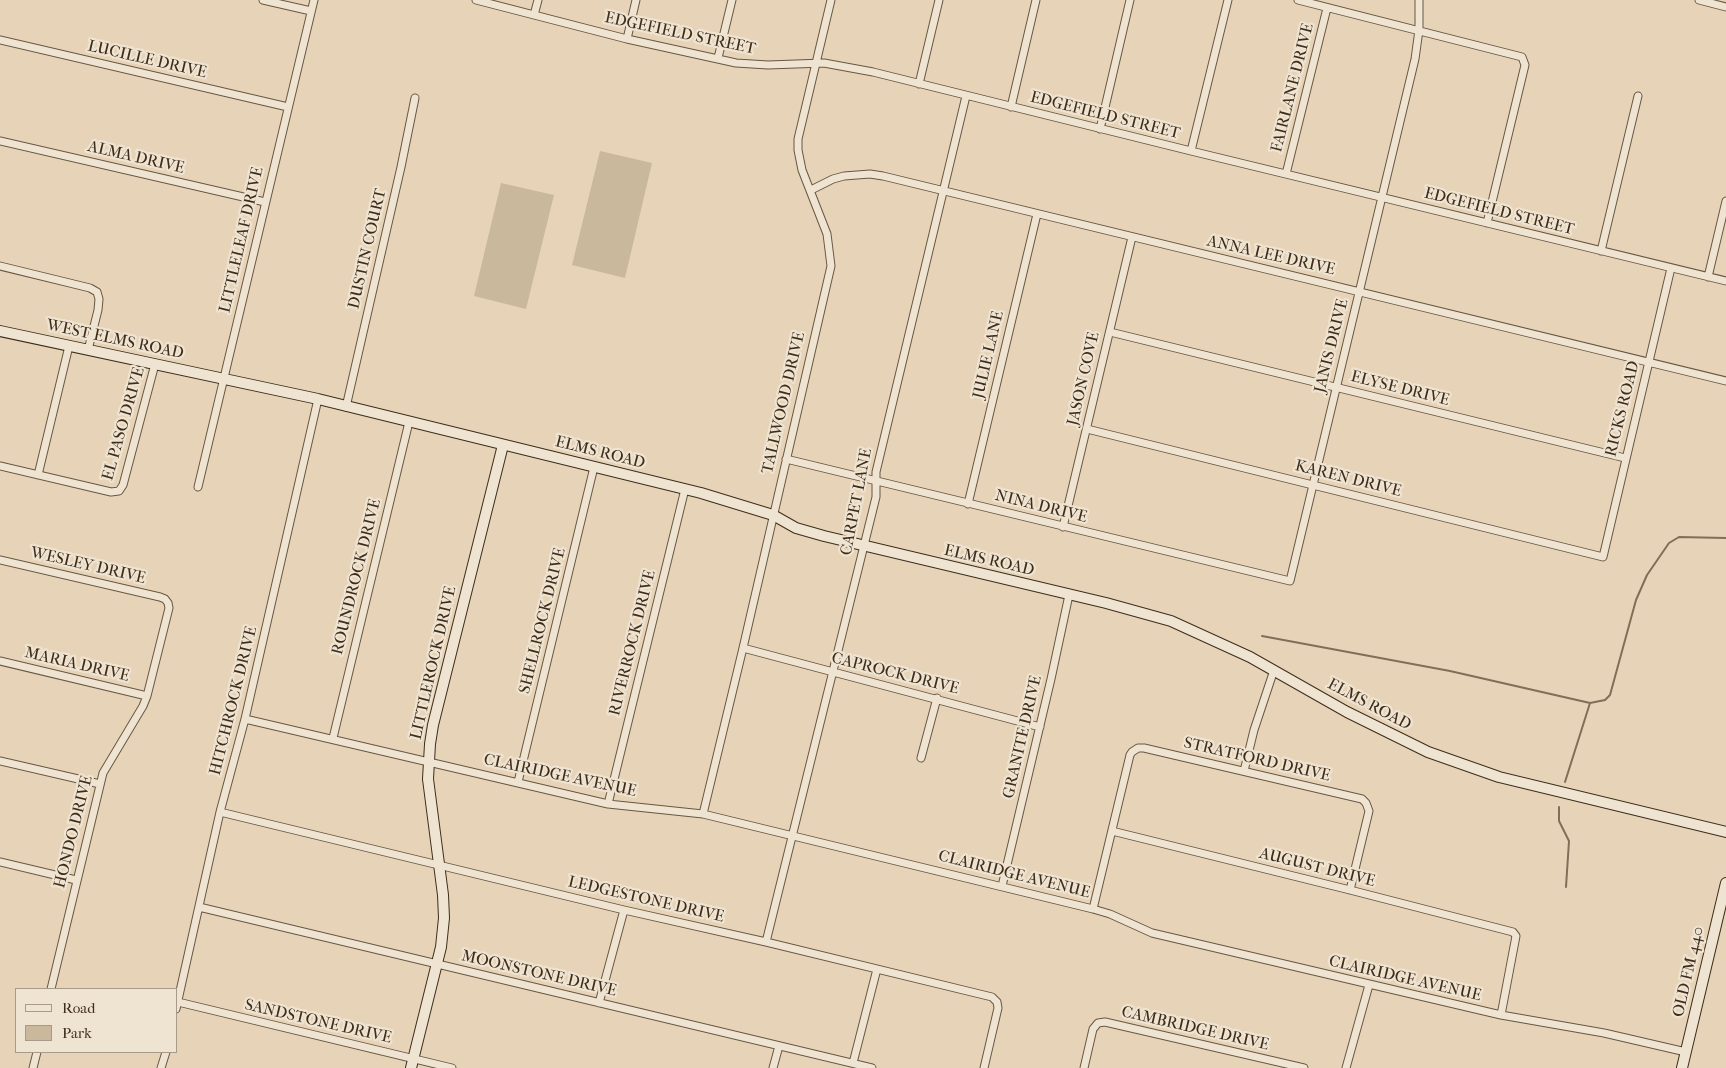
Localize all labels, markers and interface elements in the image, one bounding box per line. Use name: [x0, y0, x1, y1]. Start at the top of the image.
street label: EDGEFIELD STREET: [603, 9, 757, 59]
street label: FAIRLANE DRIVE: [1268, 22, 1318, 154]
street label: LUCILLE DRIVE: [86, 37, 208, 83]
street label: EDGEFIELD STREET: [1028, 88, 1182, 144]
street label: ALMA DRIVE: [86, 138, 186, 178]
street label: LITTLELEAF DRIVE: [216, 165, 268, 315]
street label: EDGEFIELD STREET: [1422, 184, 1576, 240]
street label: DUSTIN COURT: [345, 187, 391, 311]
street label: ANNA LEE DRIVE: [1205, 232, 1337, 280]
street label: JANIS DRIVE: [1311, 297, 1353, 395]
street label: JULIE LANE: [970, 309, 1008, 401]
street label: WEST ELMS ROAD: [45, 316, 185, 364]
street label: TALLWOOD DRIVE: [758, 330, 810, 476]
street label: JASON COVE: [1064, 330, 1104, 428]
street label: RICKS ROAD: [1602, 359, 1644, 459]
street label: EL PASO DRIVE: [99, 365, 149, 483]
street label: ELYSE DRIVE: [1349, 367, 1451, 411]
street label: ELMS ROAD: [553, 433, 647, 473]
street label: CARPET LANE: [837, 447, 877, 557]
street label: KAREN DRIVE: [1293, 456, 1403, 502]
street label: NINA DRIVE: [993, 486, 1089, 528]
street label: ROUNDROCK DRIVE: [328, 497, 386, 657]
street label: ELMS ROAD: [942, 541, 1036, 581]
street label: WESLEY DRIVE: [29, 543, 147, 589]
street label: SHELLROCK DRIVE: [516, 546, 570, 696]
street label: RIVERROCK DRIVE: [606, 568, 660, 718]
street label: LITTLEROCK DRIVE: [407, 584, 461, 742]
street label: HITCHROCK DRIVE: [206, 625, 262, 777]
street label: MARIA DRIVE: [23, 644, 131, 686]
street label: CAPROCK DRIVE: [829, 649, 961, 699]
street label: GRANITE DRIVE: [1000, 674, 1046, 800]
street label: ELMS ROAD: [1324, 675, 1414, 735]
street label: STRATFORD DRIVE: [1182, 734, 1332, 786]
street label: CLAIRIDGE AVENUE: [482, 750, 638, 802]
street label: HONDO DRIVE: [51, 774, 97, 890]
street label: AUGUST DRIVE: [1257, 844, 1377, 892]
street label: CLAIRIDGE AVENUE: [936, 847, 1092, 903]
street label: LEDGESTONE DRIVE: [566, 873, 726, 927]
street label: OLD FM 440: [1669, 925, 1709, 1019]
street label: MOONSTONE DRIVE: [460, 947, 618, 1001]
street label: CLAIRIDGE AVENUE: [1327, 952, 1483, 1006]
legend: [15, 988, 178, 1053]
street label: SANDSTONE DRIVE: [243, 996, 393, 1048]
text: Road: [62, 999, 95, 1017]
street label: CAMBRIDGE DRIVE: [1119, 1003, 1271, 1055]
text: Park: [62, 1024, 92, 1042]

